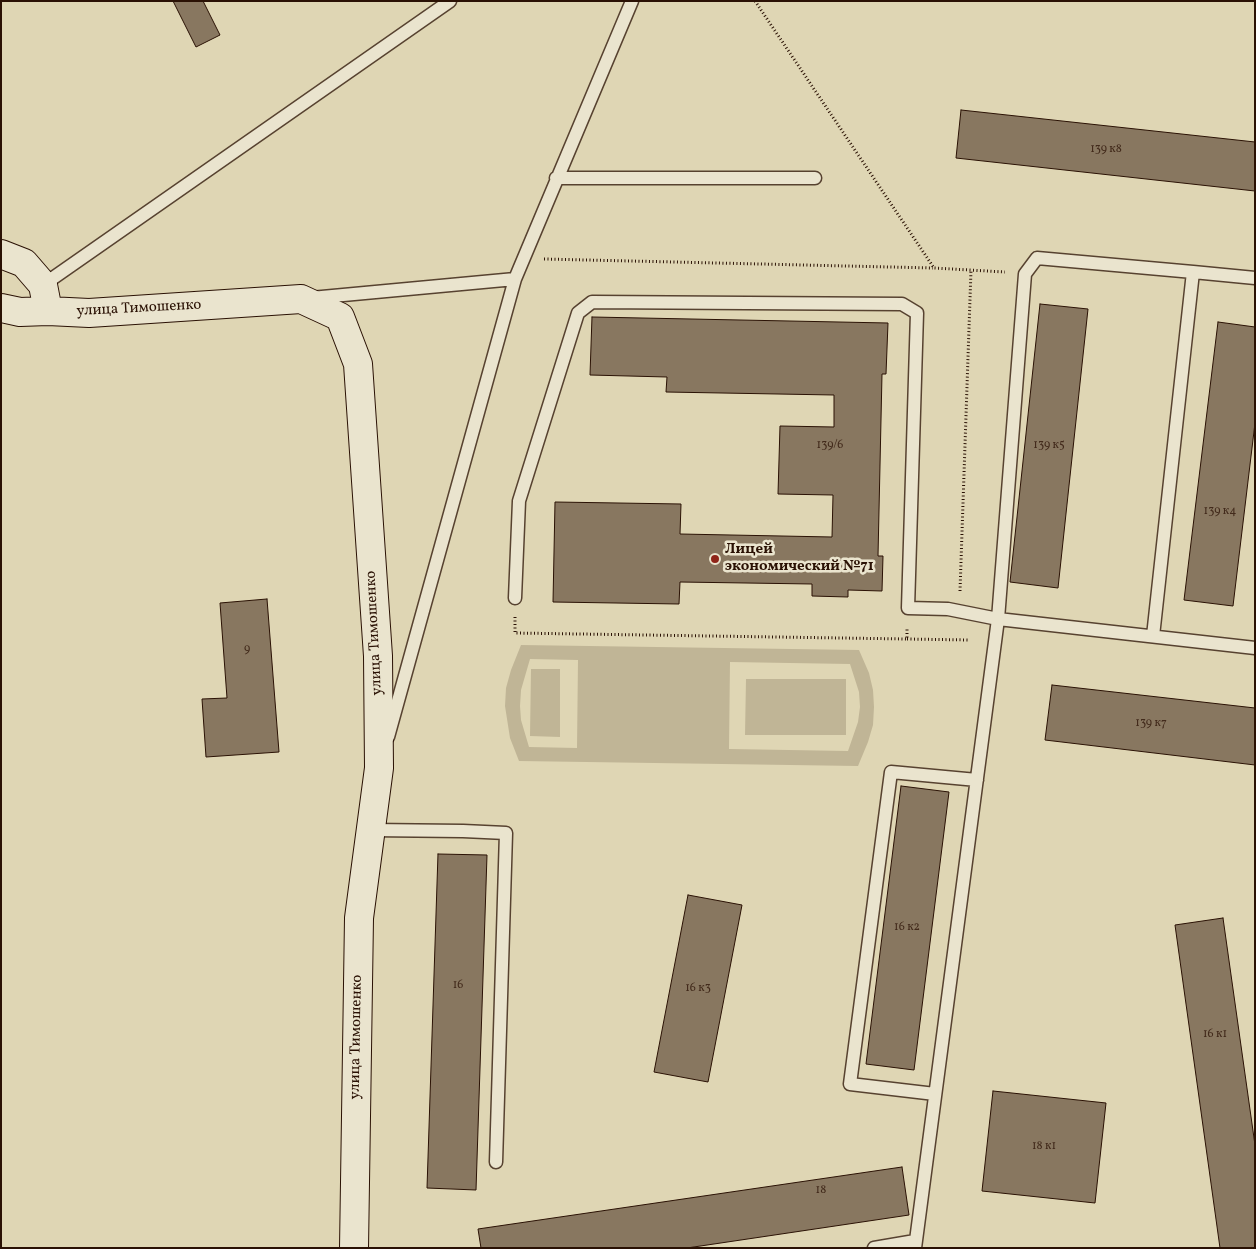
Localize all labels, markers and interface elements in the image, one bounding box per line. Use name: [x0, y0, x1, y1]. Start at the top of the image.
house number: 139 к8: [1090, 143, 1122, 157]
street label: улица Тимошенко: [76, 297, 202, 321]
house number: 139/6: [817, 439, 843, 453]
house number: 139 к5: [1033, 439, 1065, 453]
house number: 139 к4: [1204, 505, 1236, 519]
place label: Лицей экономический №71: [725, 541, 874, 576]
marker: Лицей экономический №71: [709, 553, 721, 565]
street label: улица Тимошенко: [363, 570, 387, 696]
house number: 9: [244, 643, 250, 657]
house number: 139 к7: [1135, 717, 1167, 731]
house number: 16 к2: [894, 921, 920, 935]
street label: улица Тимошенко: [347, 974, 367, 1100]
house number: 16: [453, 979, 463, 993]
house number: 16 к3: [685, 982, 711, 996]
house number: 16 к1: [1203, 1028, 1227, 1042]
house number: 18 к1: [1032, 1140, 1056, 1154]
house number: 18: [816, 1184, 826, 1198]

